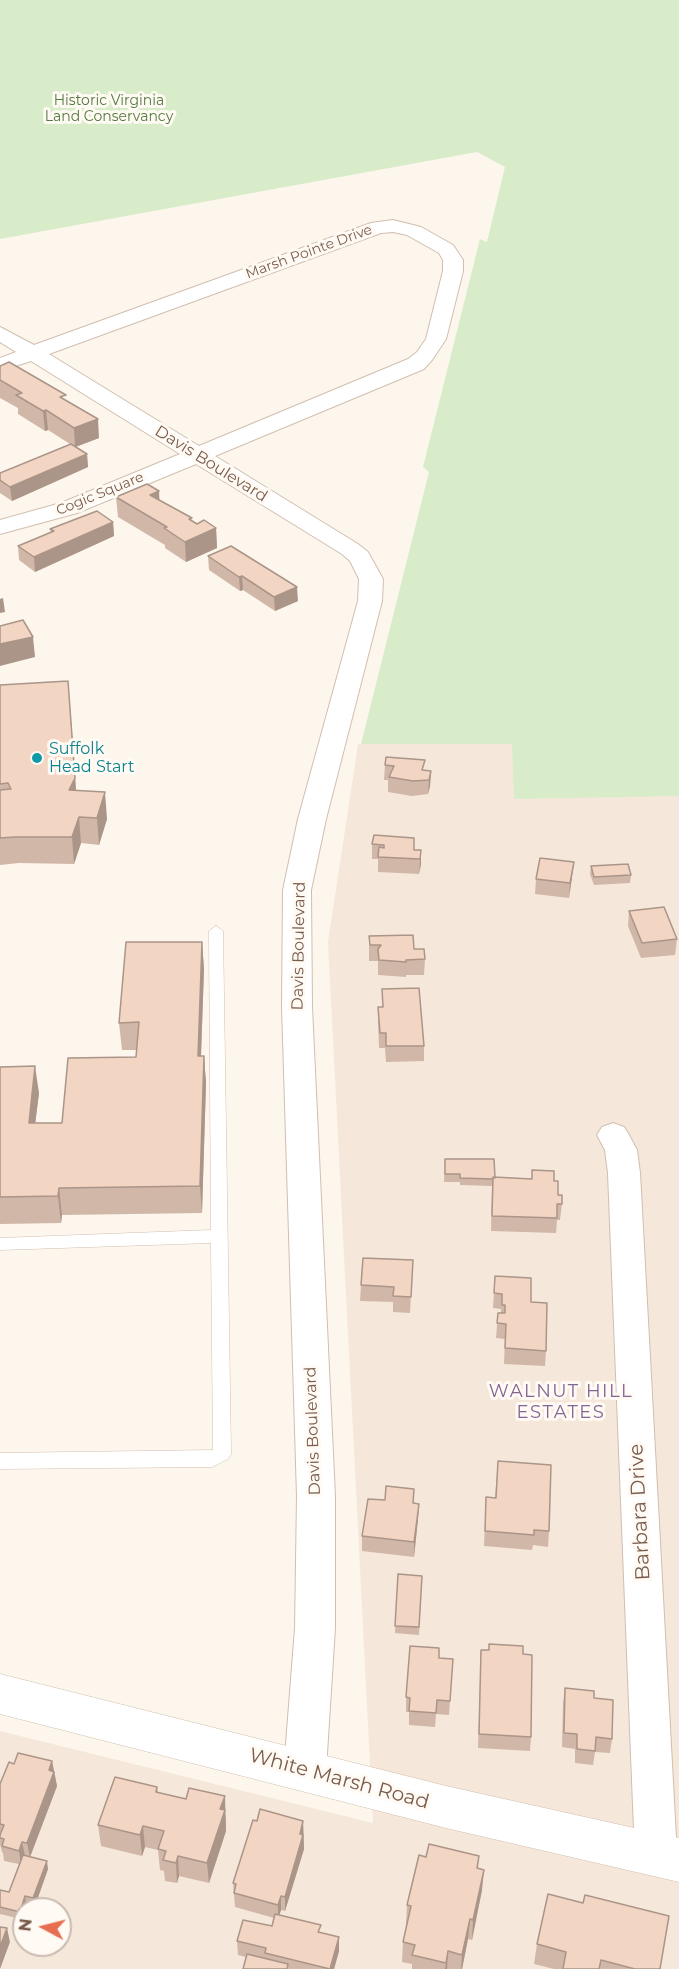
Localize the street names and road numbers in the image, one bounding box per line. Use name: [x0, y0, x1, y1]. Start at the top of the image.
street label: Marsh Pointe Drive: [244, 221, 374, 283]
street label: Davis Boulevard: [151, 422, 271, 506]
street label: Cogic Square: [54, 469, 146, 519]
street label: Davis Boulevard: [288, 881, 310, 1011]
street label: Davis Boulevard: [301, 1366, 325, 1496]
street label: Barbara Drive: [624, 1443, 656, 1581]
street label: White Marsh Road: [246, 1743, 432, 1815]

